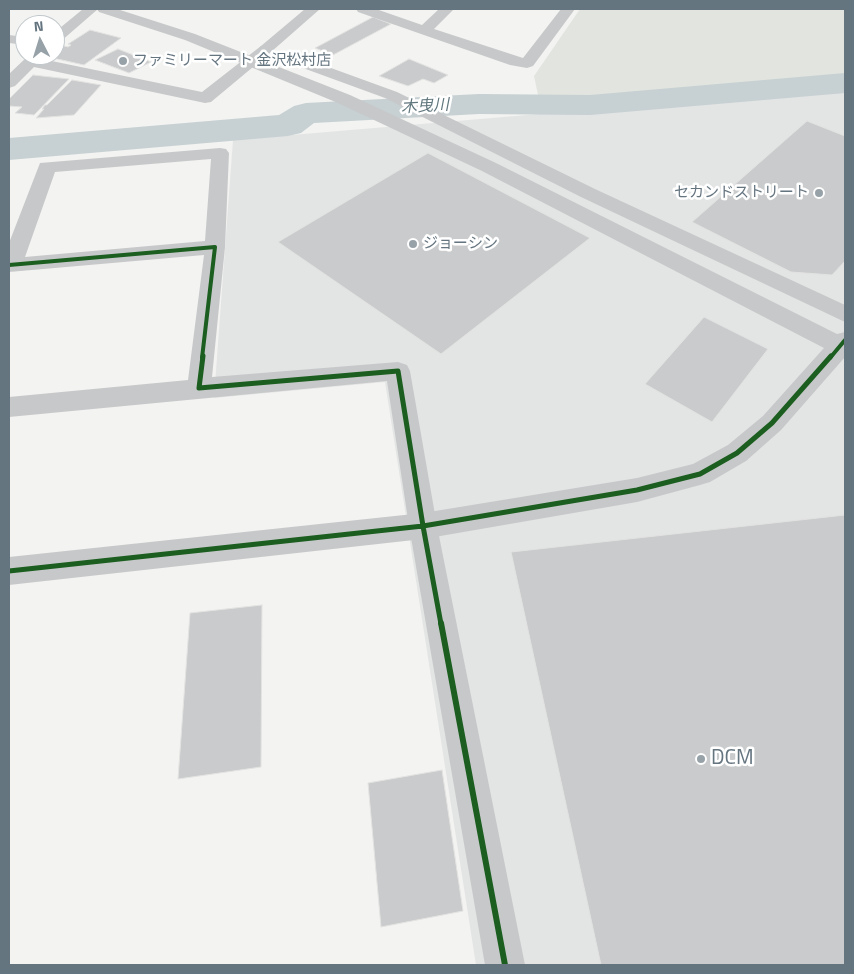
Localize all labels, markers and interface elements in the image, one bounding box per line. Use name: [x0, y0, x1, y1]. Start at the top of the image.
north arrow: [15, 15, 65, 65]
text: N: [33, 15, 44, 36]
place label: ファミリーマート 金沢松村店: [133, 52, 331, 70]
marker: ファミリーマート 金沢松村店: [117, 55, 129, 67]
water label: 木曳川: [401, 96, 449, 118]
place label: セカンドストリート: [674, 184, 809, 202]
marker: セカンドストリート: [813, 187, 825, 199]
place label: ジョーシン: [423, 235, 498, 253]
marker: ジョーシン: [407, 238, 419, 250]
place label: DCM: [711, 746, 754, 772]
marker: DCM: [695, 753, 707, 765]

